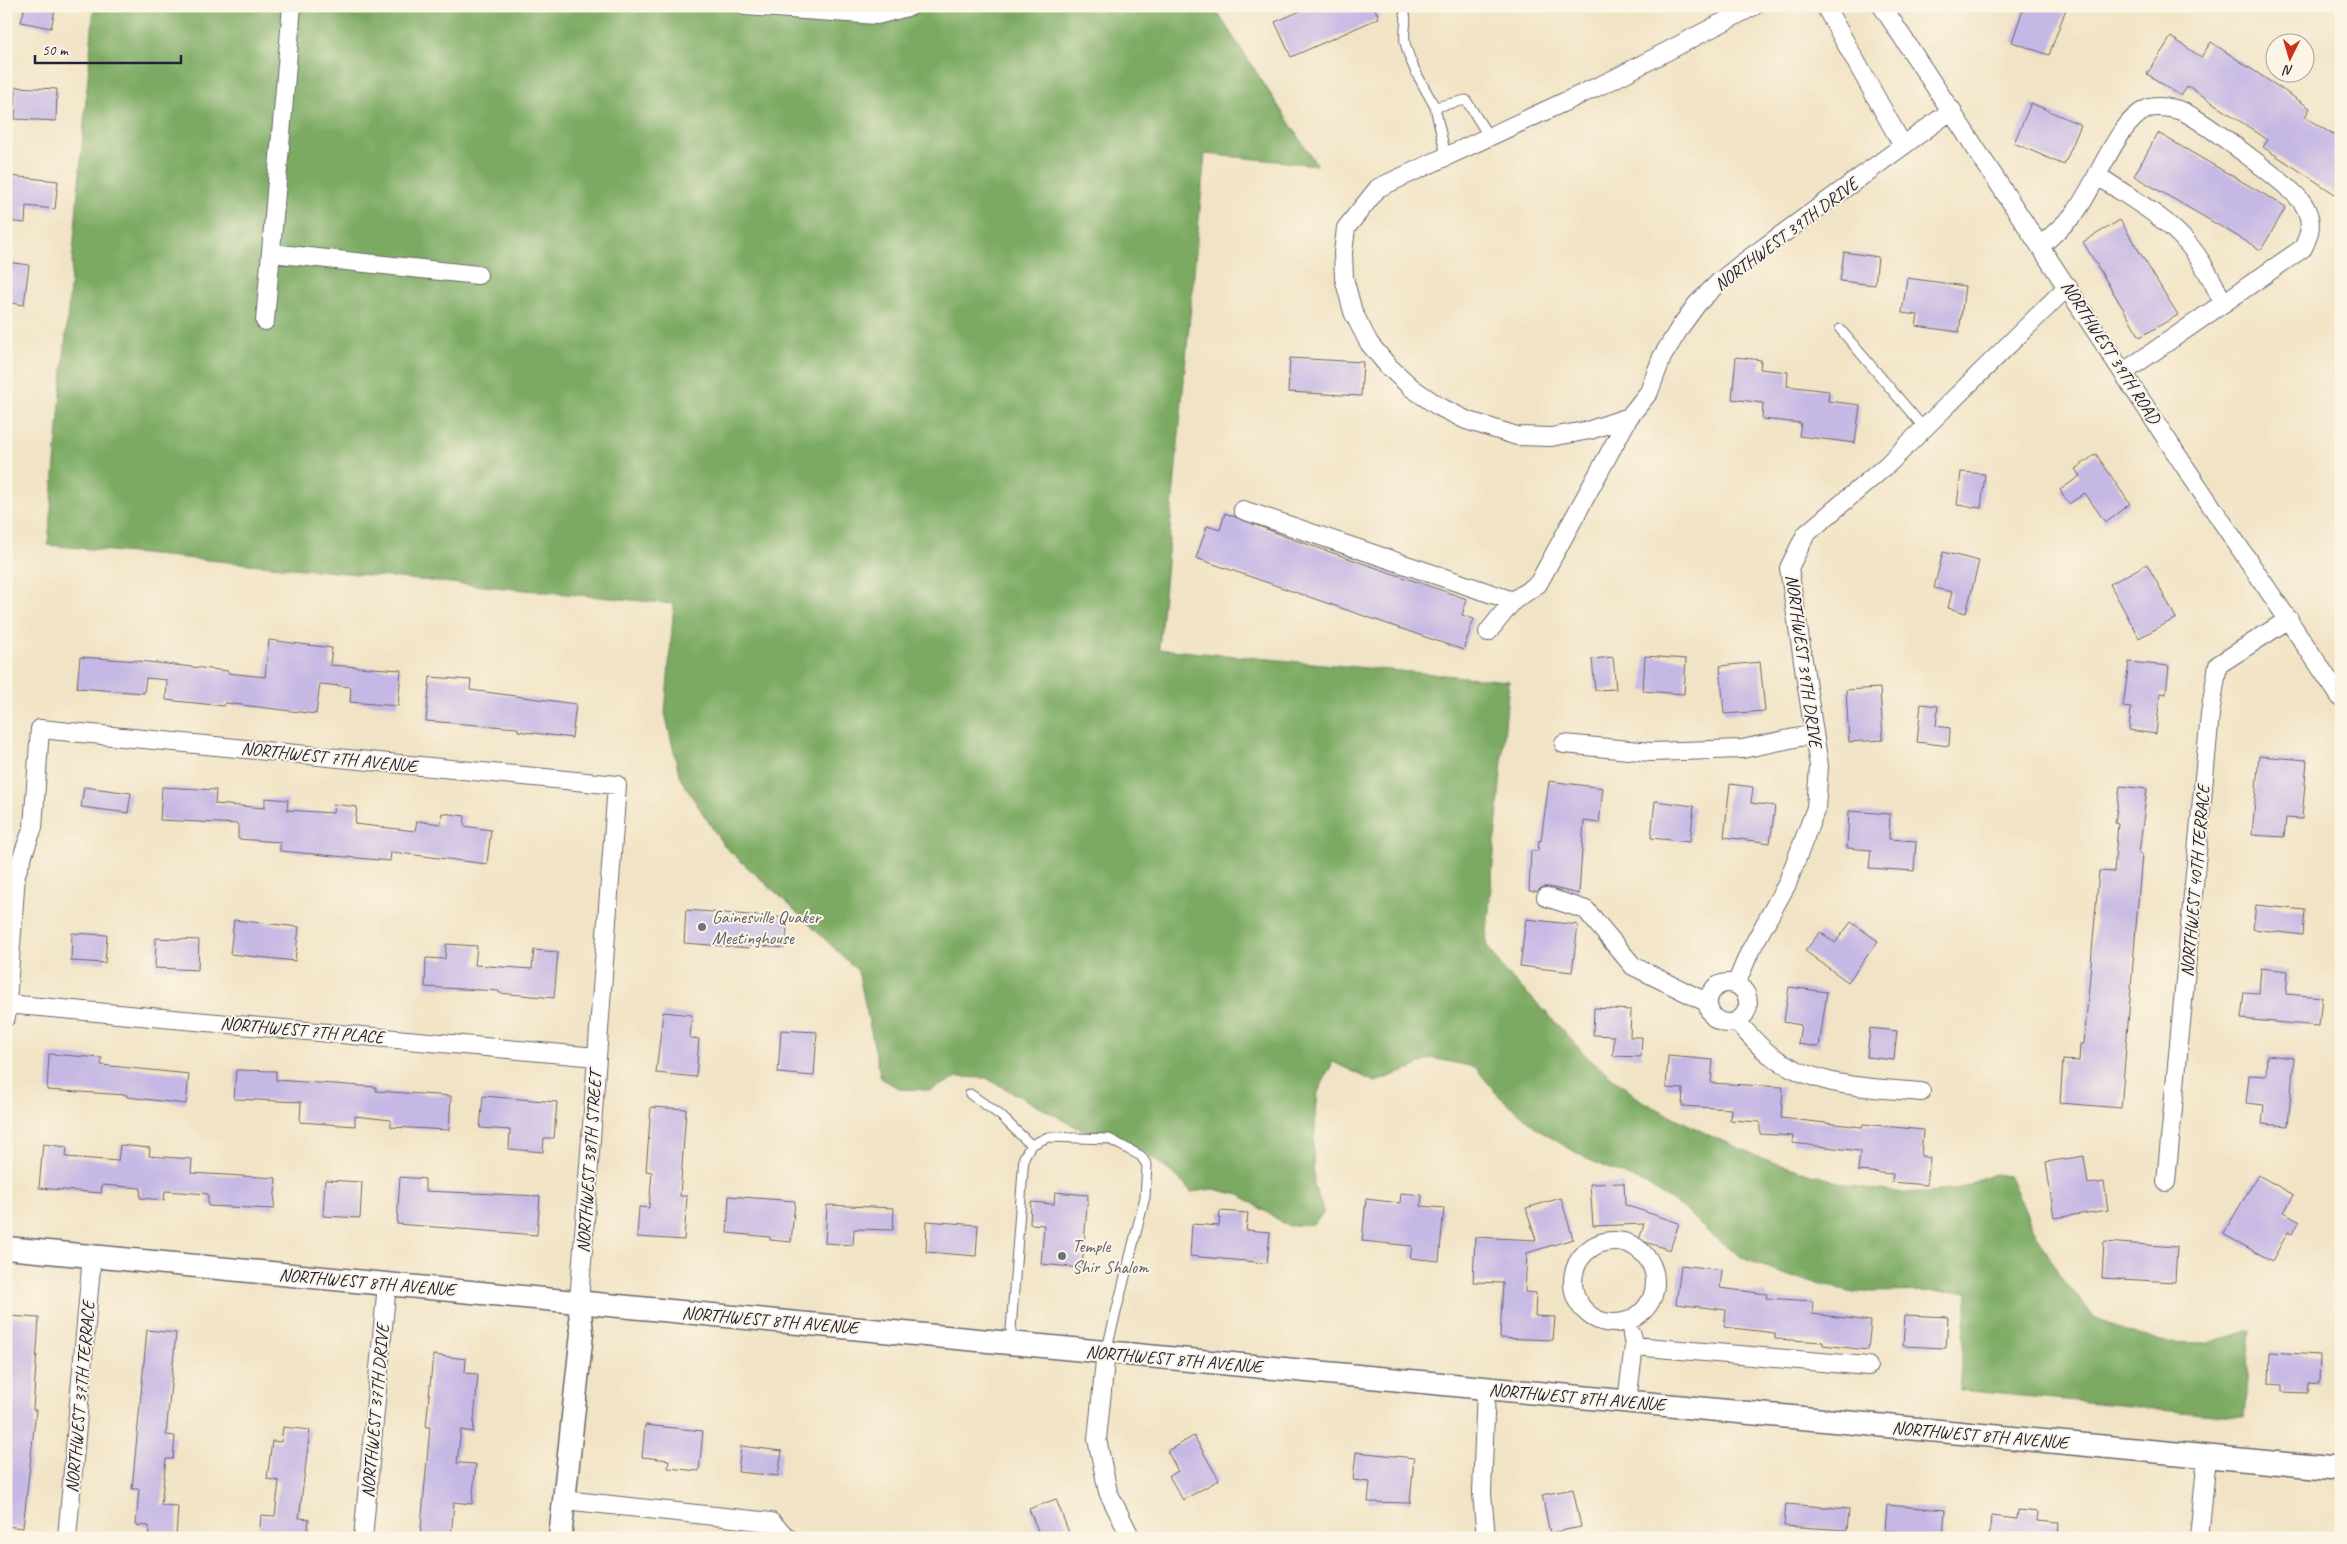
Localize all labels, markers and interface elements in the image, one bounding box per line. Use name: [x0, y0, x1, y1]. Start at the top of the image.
scale bar: [35, 32, 181, 64]
north arrow: [2264, 32, 2314, 82]
text: 50 m: [42, 41, 69, 60]
text: N: [2282, 61, 2294, 79]
street label: NORTHWEST 39TH DRIVE: [1710, 172, 1864, 295]
street label: NORTHWEST 39TH ROAD: [2057, 276, 2166, 429]
street label: NORTHWEST 39TH DRIVE: [1781, 573, 1827, 751]
street label: NORTHWEST 7TH AVENUE: [240, 737, 421, 777]
street label: NORTHWEST 40TH TERRACE: [2176, 782, 2215, 978]
place label: Gainesville Quaker Meetinghouse: [712, 906, 823, 949]
marker: Gainesville Quaker Meetinghouse: [696, 921, 708, 933]
street label: NORTHWEST 7TH PLACE: [220, 1012, 387, 1048]
street label: NORTHWEST 38TH STREET: [572, 1066, 607, 1254]
place label: Temple Shir Shalom: [1072, 1235, 1149, 1278]
marker: Temple Shir Shalom: [1056, 1250, 1068, 1262]
street label: NORTHWEST 8TH AVENUE: [278, 1263, 458, 1301]
street label: NORTHWEST 37TH TERRACE: [61, 1298, 100, 1494]
street label: NORTHWEST 8TH AVENUE: [681, 1301, 861, 1339]
street label: NORTHWEST 37TH DRIVE: [356, 1321, 394, 1499]
street label: NORTHWEST 8TH AVENUE: [1085, 1340, 1265, 1378]
street label: NORTHWEST 8TH AVENUE: [1488, 1378, 1668, 1416]
street label: NORTHWEST 8TH AVENUE: [1891, 1416, 2071, 1454]

